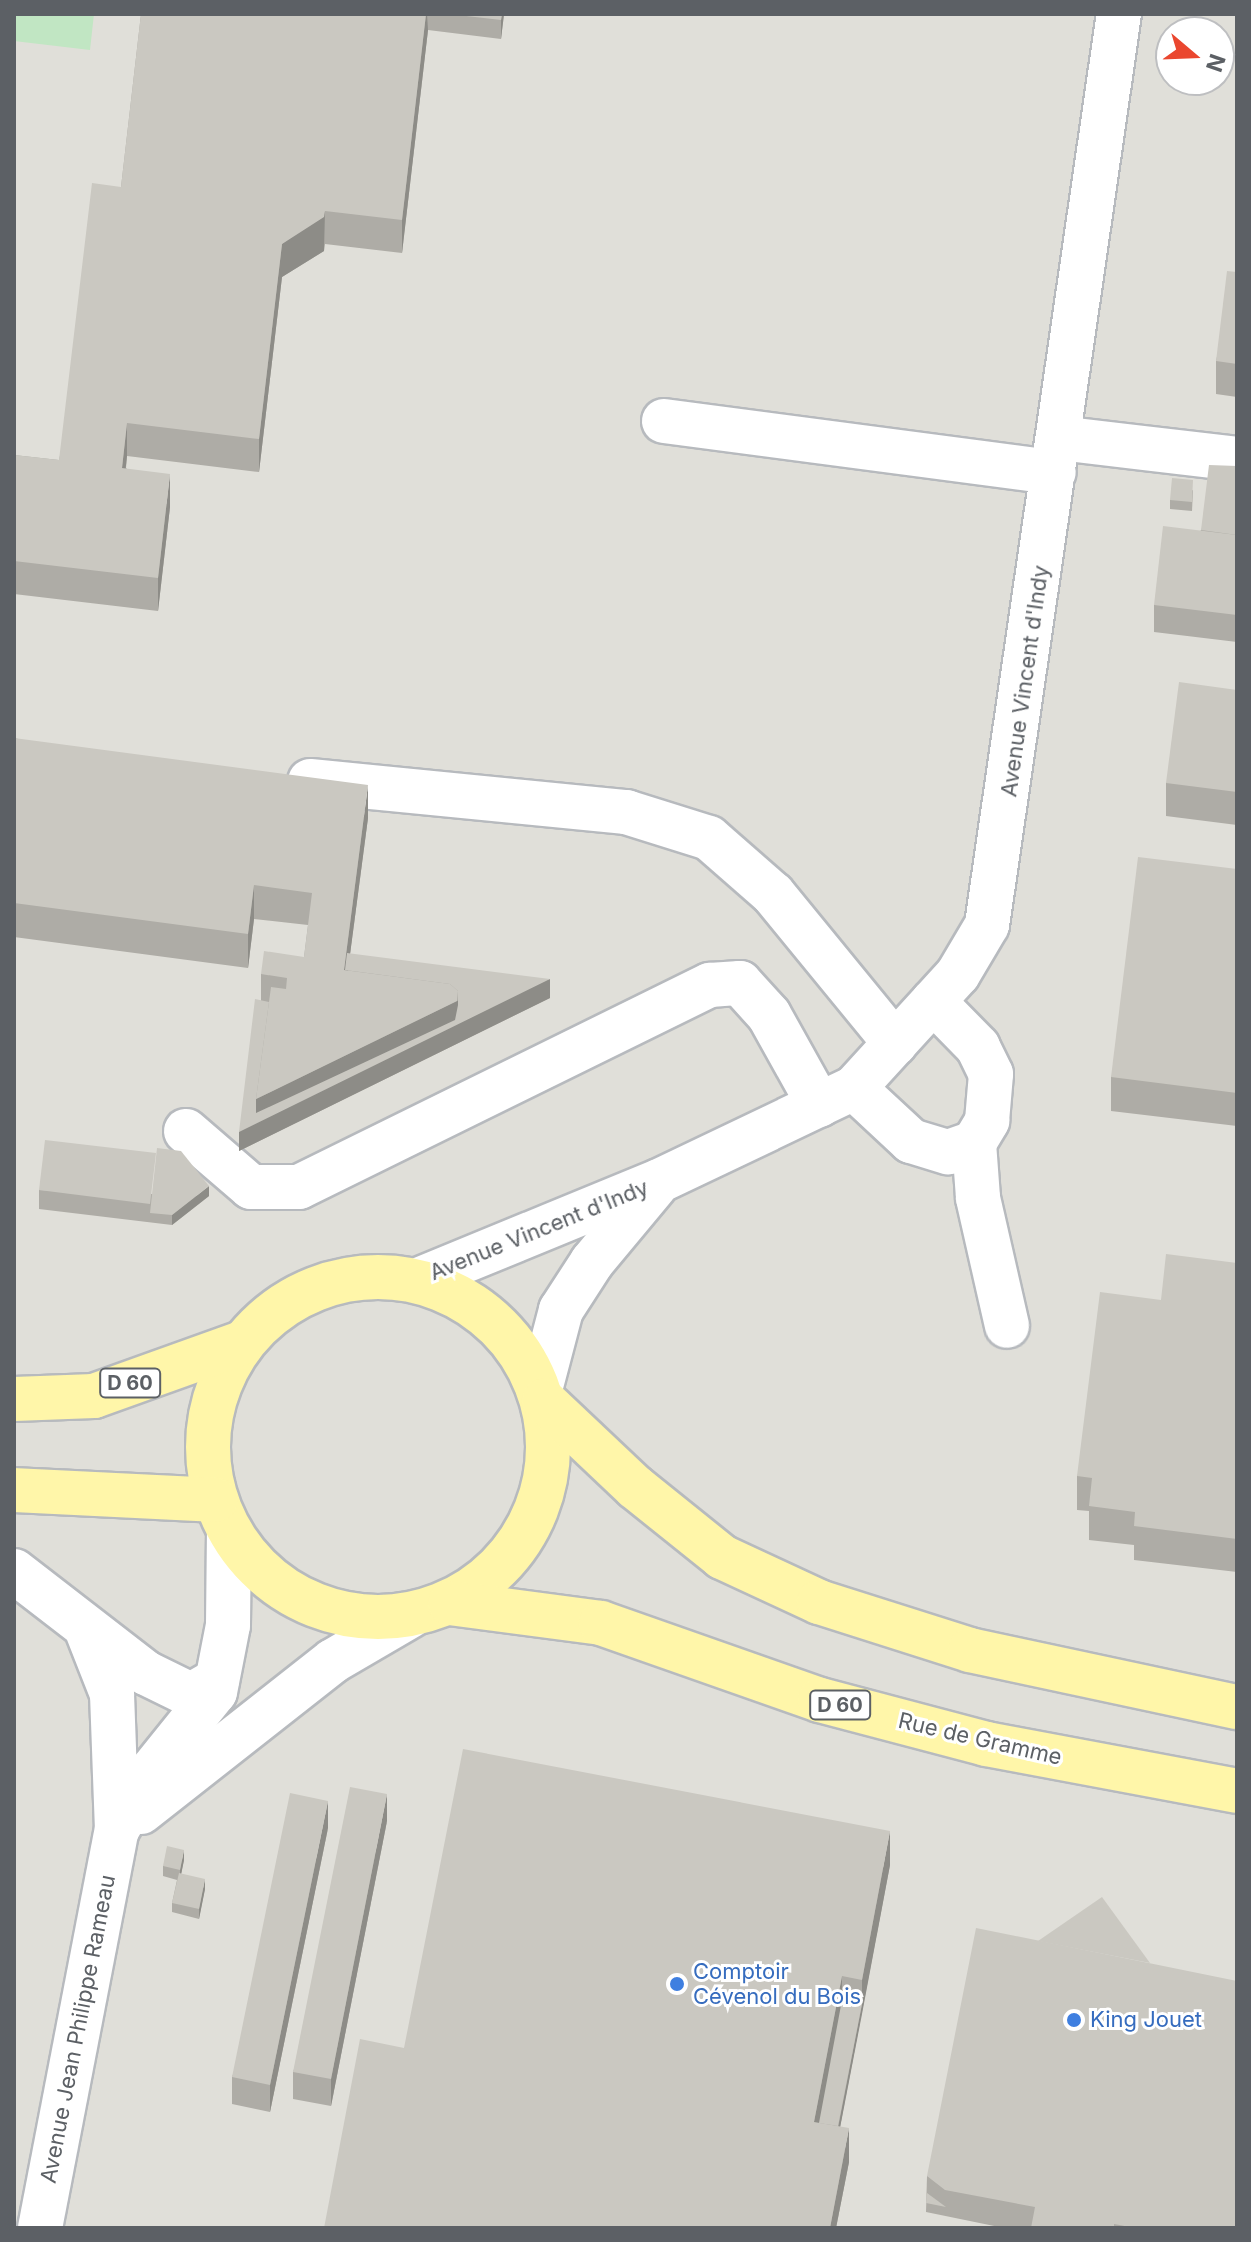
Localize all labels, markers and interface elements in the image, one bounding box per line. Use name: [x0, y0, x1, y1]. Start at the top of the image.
north arrow: [1155, 16, 1235, 96]
text: N: [1201, 51, 1231, 75]
street label: Avenue Vincent d'Indy: [996, 563, 1054, 799]
street label: Avenue Vincent d'Indy: [426, 1174, 652, 1286]
road number: D 60: [98, 1367, 162, 1399]
road number: D 60: [808, 1689, 872, 1721]
street label: Rue de Gramme: [896, 1707, 1064, 1771]
street label: Avenue Jean Philippe Rameau: [35, 1873, 121, 2185]
place label: Comptoir Cévenol du Bois: [693, 1958, 861, 2010]
marker: Comptoir Cévenol du Bois: [668, 1975, 686, 1993]
place label: King Jouet: [1090, 2007, 1202, 2033]
marker: King Jouet: [1065, 2011, 1083, 2029]

